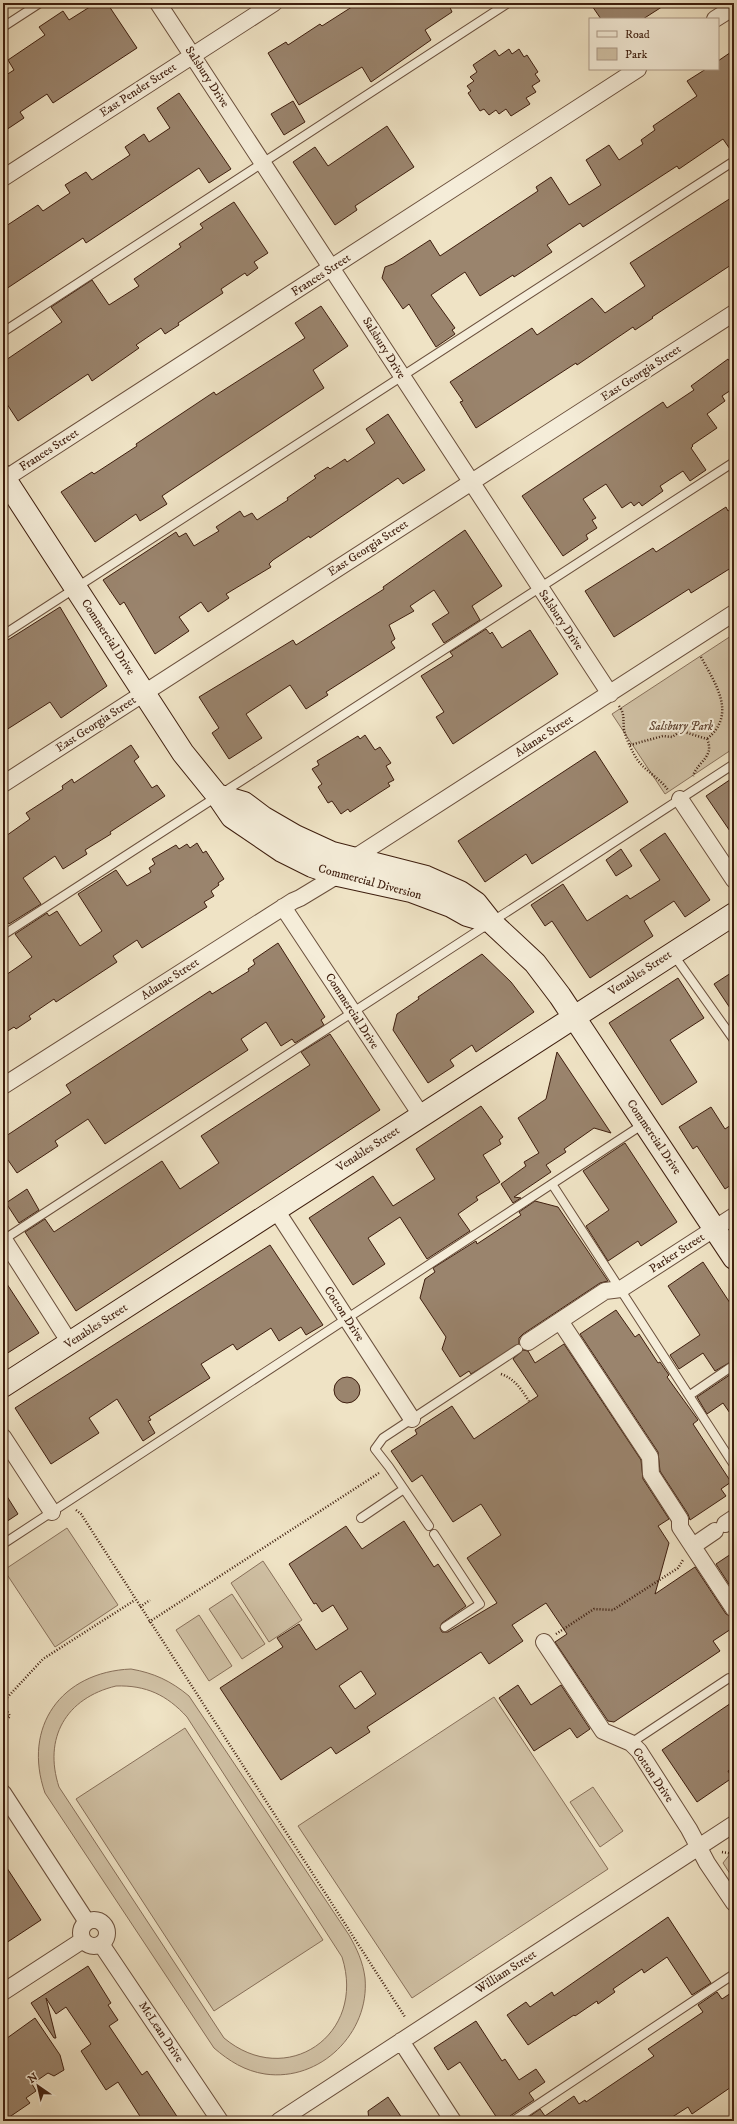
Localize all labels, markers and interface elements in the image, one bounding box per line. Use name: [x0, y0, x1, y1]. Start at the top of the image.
legend: [589, 18, 719, 70]
text: Road: [625, 27, 650, 42]
street label: Salsbury Drive: [182, 44, 232, 110]
text: Park: [625, 47, 647, 62]
street label: East Pender Street: [97, 60, 179, 120]
street label: Frances Street: [289, 250, 354, 300]
street label: Salsbury Drive: [359, 314, 409, 382]
street label: East Georgia Street: [598, 341, 684, 405]
street label: Frances Street: [17, 425, 82, 475]
street label: East Georgia Street: [325, 516, 411, 580]
street label: Salsbury Drive: [535, 587, 587, 653]
street label: Commercial Drive: [78, 596, 138, 678]
street label: East Georgia Street: [53, 692, 139, 756]
street label: Adanac Street: [512, 712, 576, 760]
park label: Salsbury Park: [648, 719, 713, 734]
street label: Commercial Diversion: [317, 861, 424, 903]
street label: Venables Street: [605, 947, 675, 1000]
street label: Adanac Street: [138, 955, 202, 1003]
street label: Commercial Drive: [322, 970, 382, 1052]
street label: Commercial Drive: [623, 1097, 685, 1177]
street label: Venables Street: [333, 1123, 403, 1176]
street label: Parker Street: [647, 1230, 708, 1276]
street label: Cotton Drive: [321, 1284, 367, 1344]
street label: Venables Street: [61, 1300, 131, 1353]
street label: Cotton Drive: [629, 1745, 677, 1805]
street label: William Street: [472, 1947, 539, 1998]
street label: McLean Drive: [135, 1999, 187, 2065]
north arrow: [18, 2066, 58, 2106]
text: N: [25, 2070, 41, 2087]

